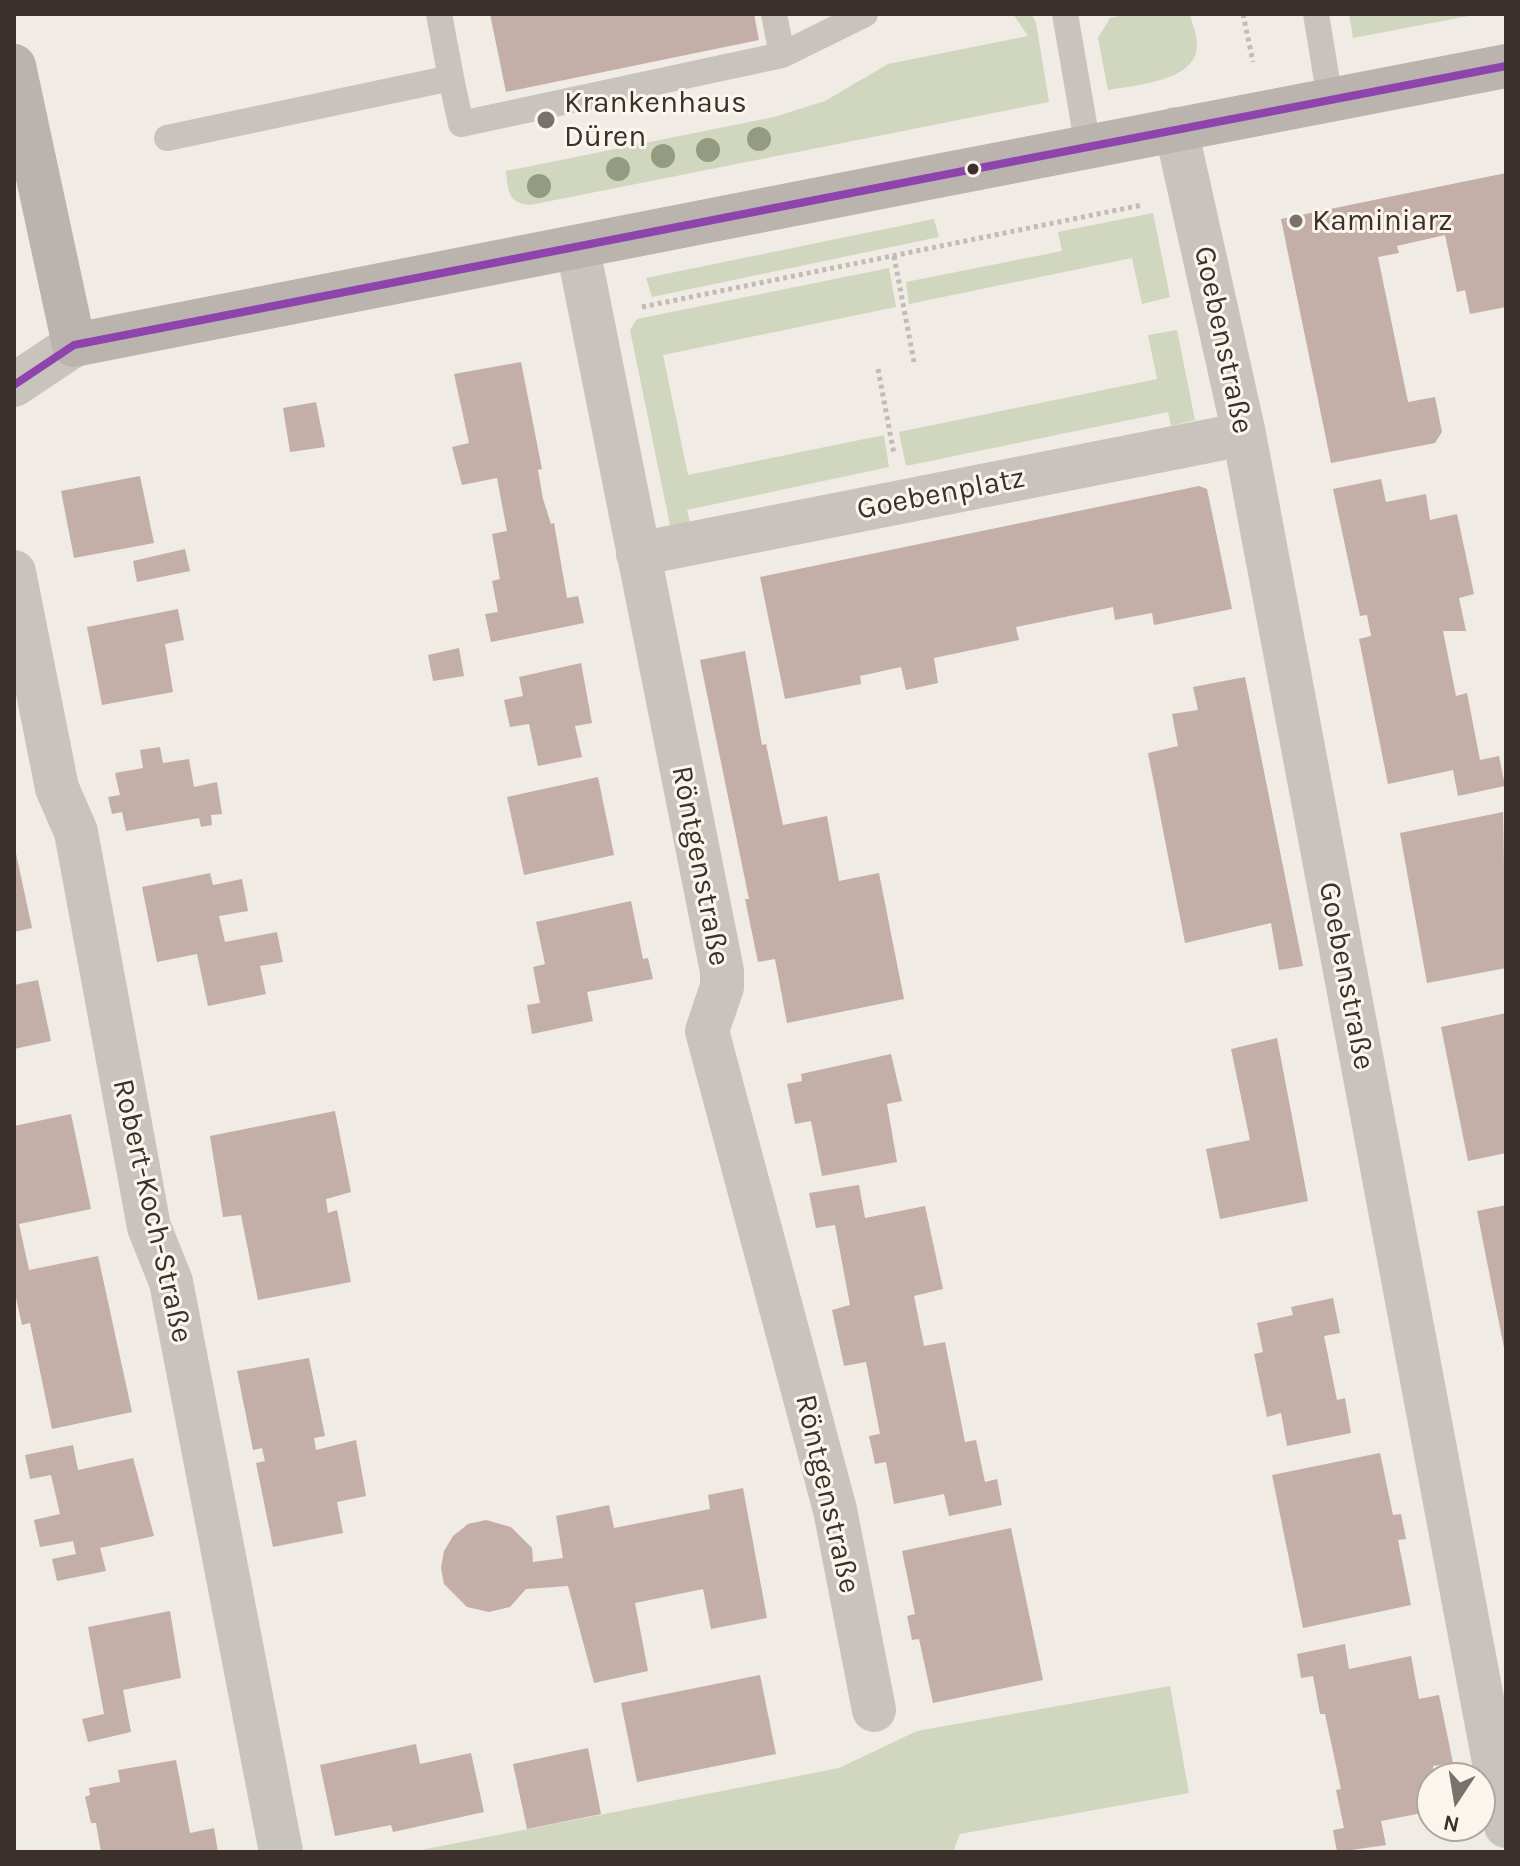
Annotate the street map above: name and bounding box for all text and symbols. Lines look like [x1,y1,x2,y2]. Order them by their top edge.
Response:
place label: Krankenhaus Düren [564,85,747,156]
marker: Krankenhaus Düren [535,109,557,131]
unlabelled marker [965,161,981,177]
place label: Kaminiarz [1312,203,1452,239]
marker: Kaminiarz [1287,212,1305,230]
street label: Goebenstraße [1186,243,1260,437]
street label: Goebenplatz [854,460,1028,528]
street label: Röntgenstraße [663,763,737,969]
street label: Goebenstraße [1310,879,1382,1073]
street label: Robert-Koch-Straße [104,1076,200,1346]
street label: Röntgenstraße [787,1391,867,1597]
north arrow [1416,1762,1496,1842]
text: N [1441,1809,1462,1838]

